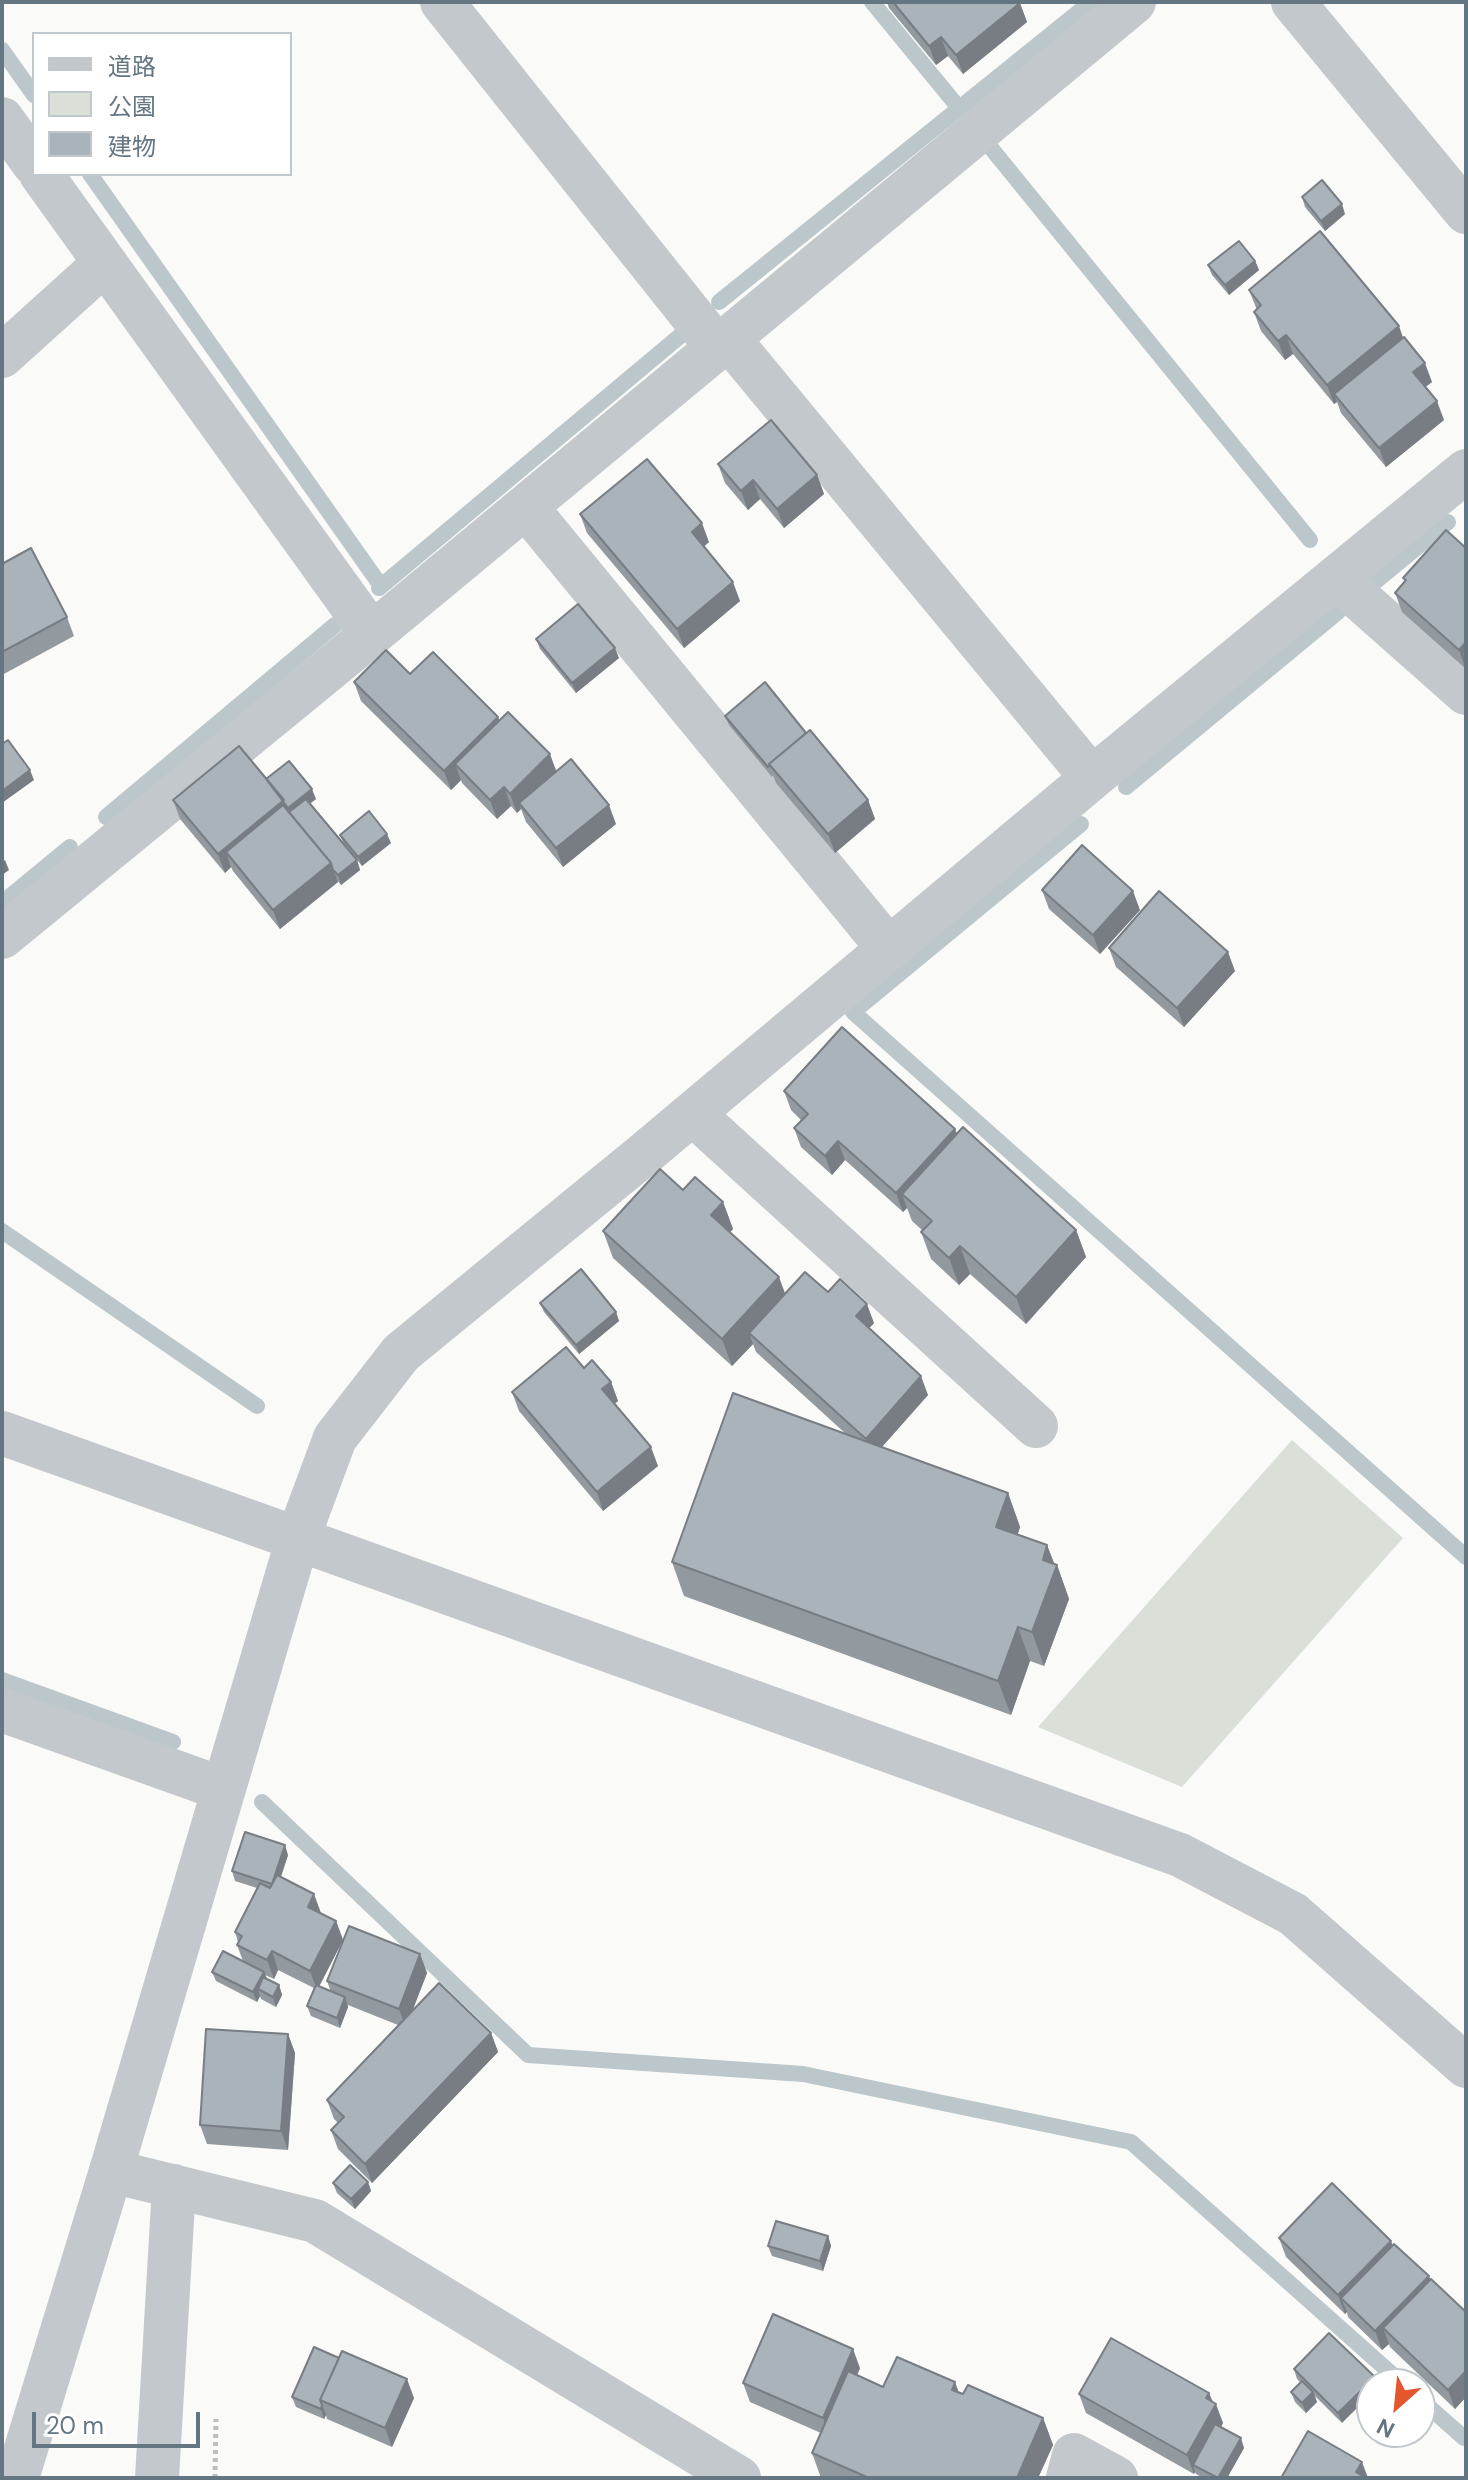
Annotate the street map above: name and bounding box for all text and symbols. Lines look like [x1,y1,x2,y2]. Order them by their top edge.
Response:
legend [32,32,292,176]
text: 道路 [108,51,156,82]
text: 公園 [108,91,156,122]
text: 建物 [108,131,156,162]
north arrow [1356,2368,1436,2448]
scale bar [36,2396,204,2446]
text: 20 m [46,2410,104,2441]
text: N [1372,2411,1400,2445]

